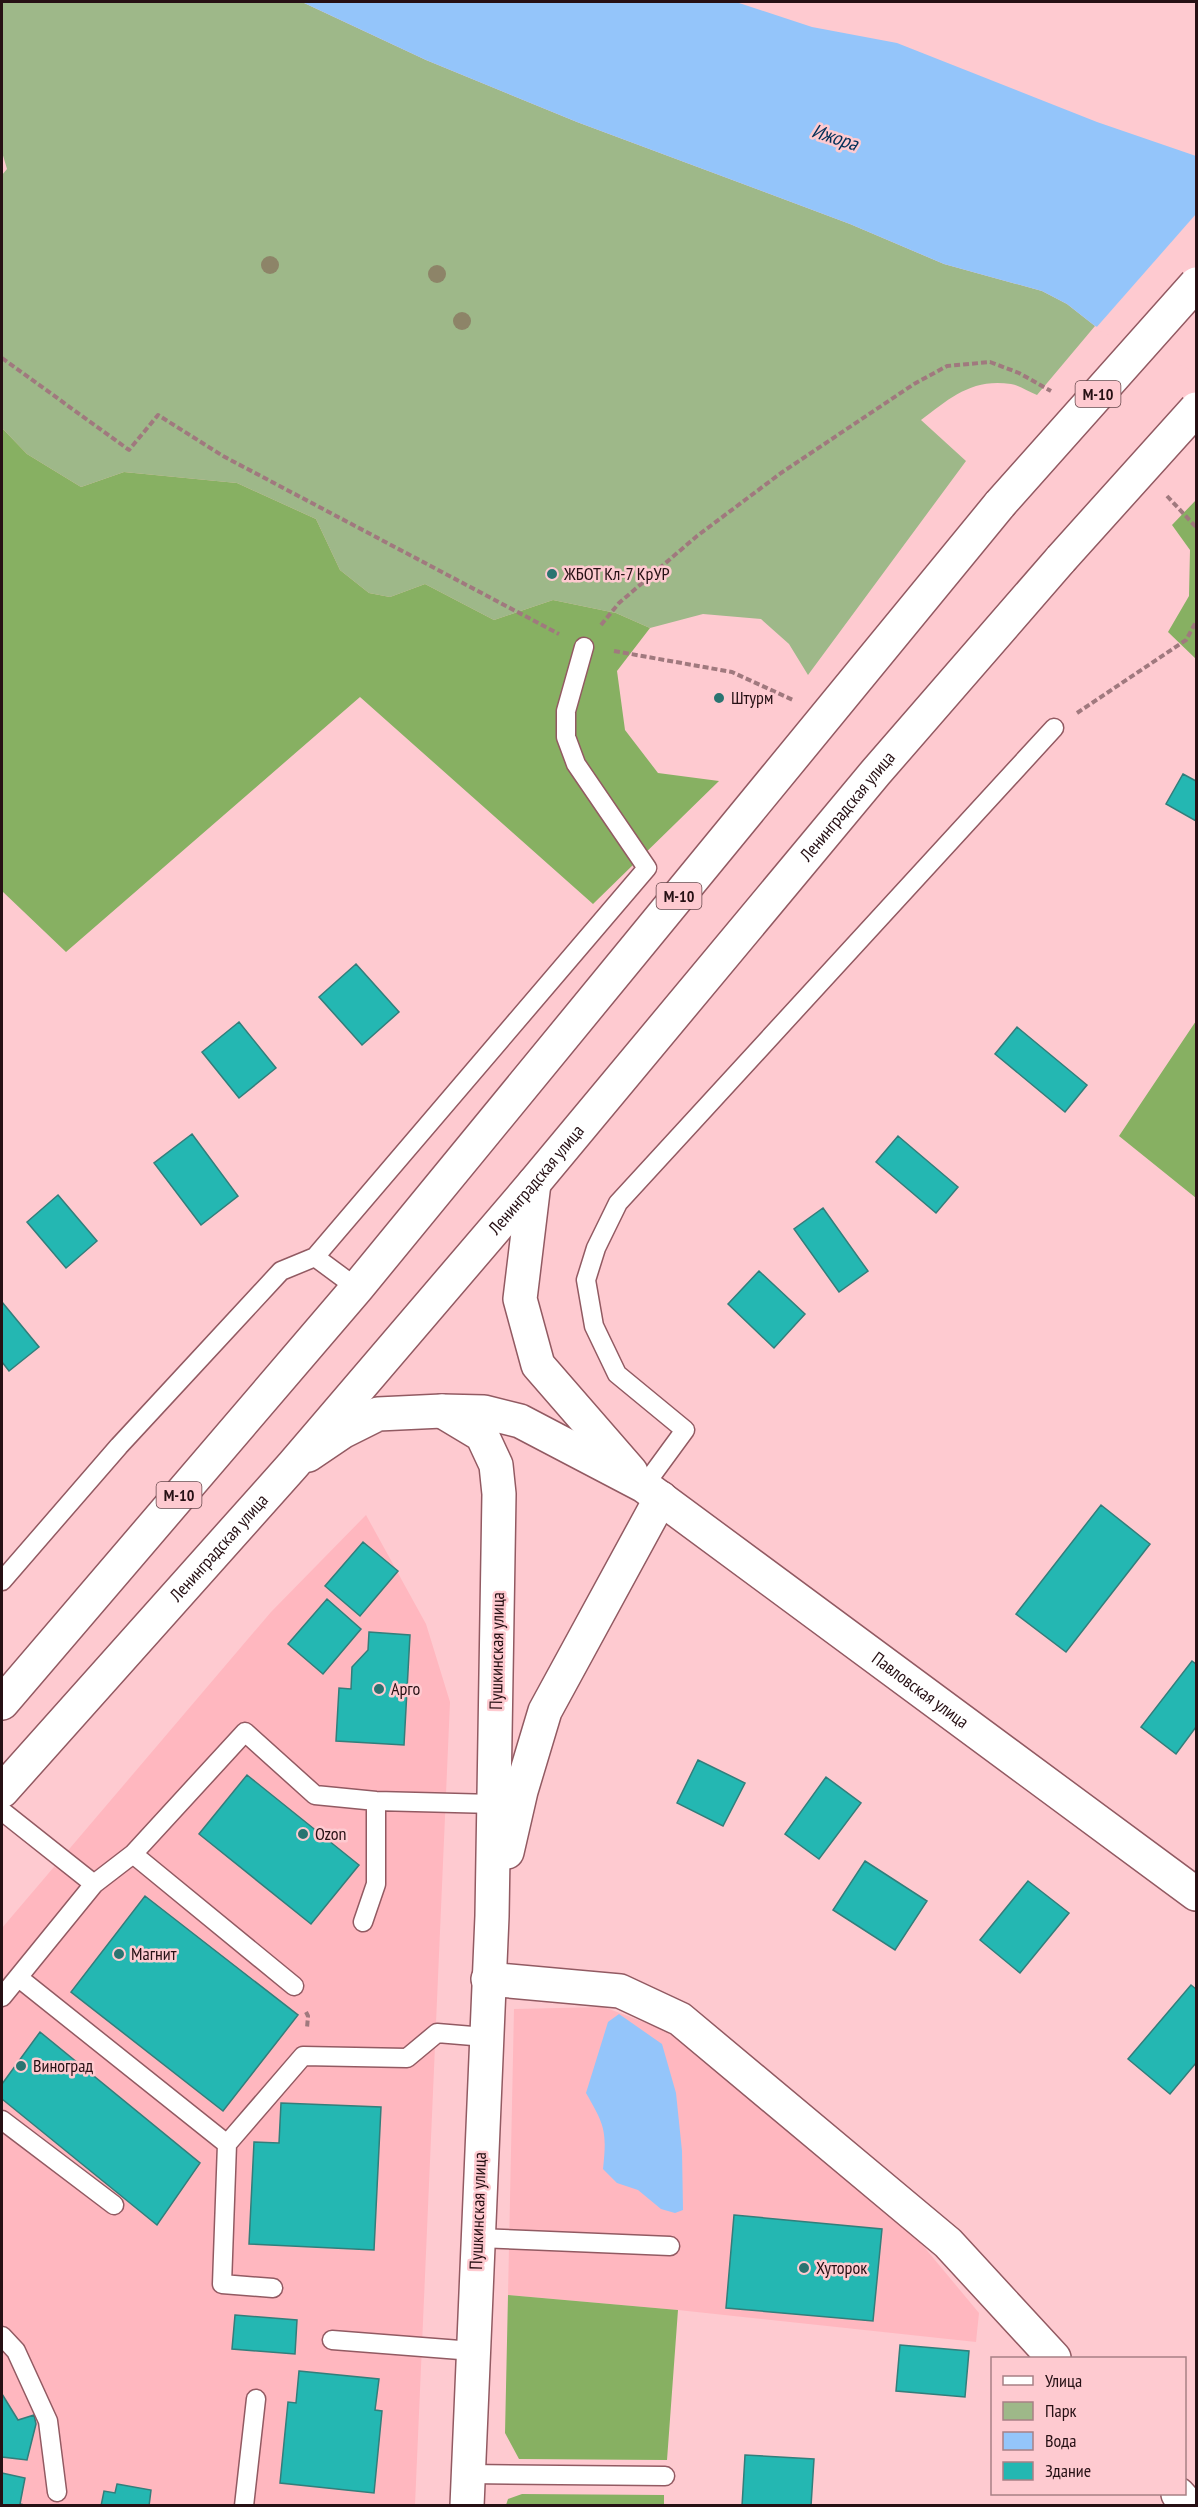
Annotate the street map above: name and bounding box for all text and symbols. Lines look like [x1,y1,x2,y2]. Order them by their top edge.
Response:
water label: Ижора [809,117,862,157]
road number: М-10 [1076,381,1120,407]
place label: ЖБОТ Кл-7 КрУР [563,562,670,585]
marker: ЖБОТ Кл-7 КрУР [545,567,559,581]
place label: Штурм [731,686,773,709]
marker: Штурм [712,691,726,705]
street label: Ленинградская улица [794,746,900,867]
road number: М-10 [656,883,702,909]
street label: Ленинградская улица [483,1120,589,1240]
road number: М-10 [156,1482,201,1508]
street label: Ленинградская улица [164,1489,273,1607]
street label: Пушкинская улица [484,1592,509,1710]
street label: Павловская улица [868,1646,973,1733]
place label: Арго [391,1677,420,1700]
marker: Арго [372,1682,386,1696]
place label: Ozon [315,1822,347,1845]
marker: Ozon [296,1827,310,1841]
place label: Магнит [131,1942,177,1965]
marker: Магнит [112,1947,126,1961]
place label: Виноград [33,2054,93,2077]
marker: Виноград [14,2059,28,2073]
street label: Пушкинская улица [464,2152,491,2270]
place label: Хуторок [816,2256,867,2279]
marker: Хуторок [797,2261,811,2275]
legend [991,2357,1186,2495]
text: Улица [1045,2369,1082,2392]
text: Парк [1045,2399,1076,2422]
text: Вода [1045,2429,1076,2452]
text: Здание [1045,2459,1091,2482]

